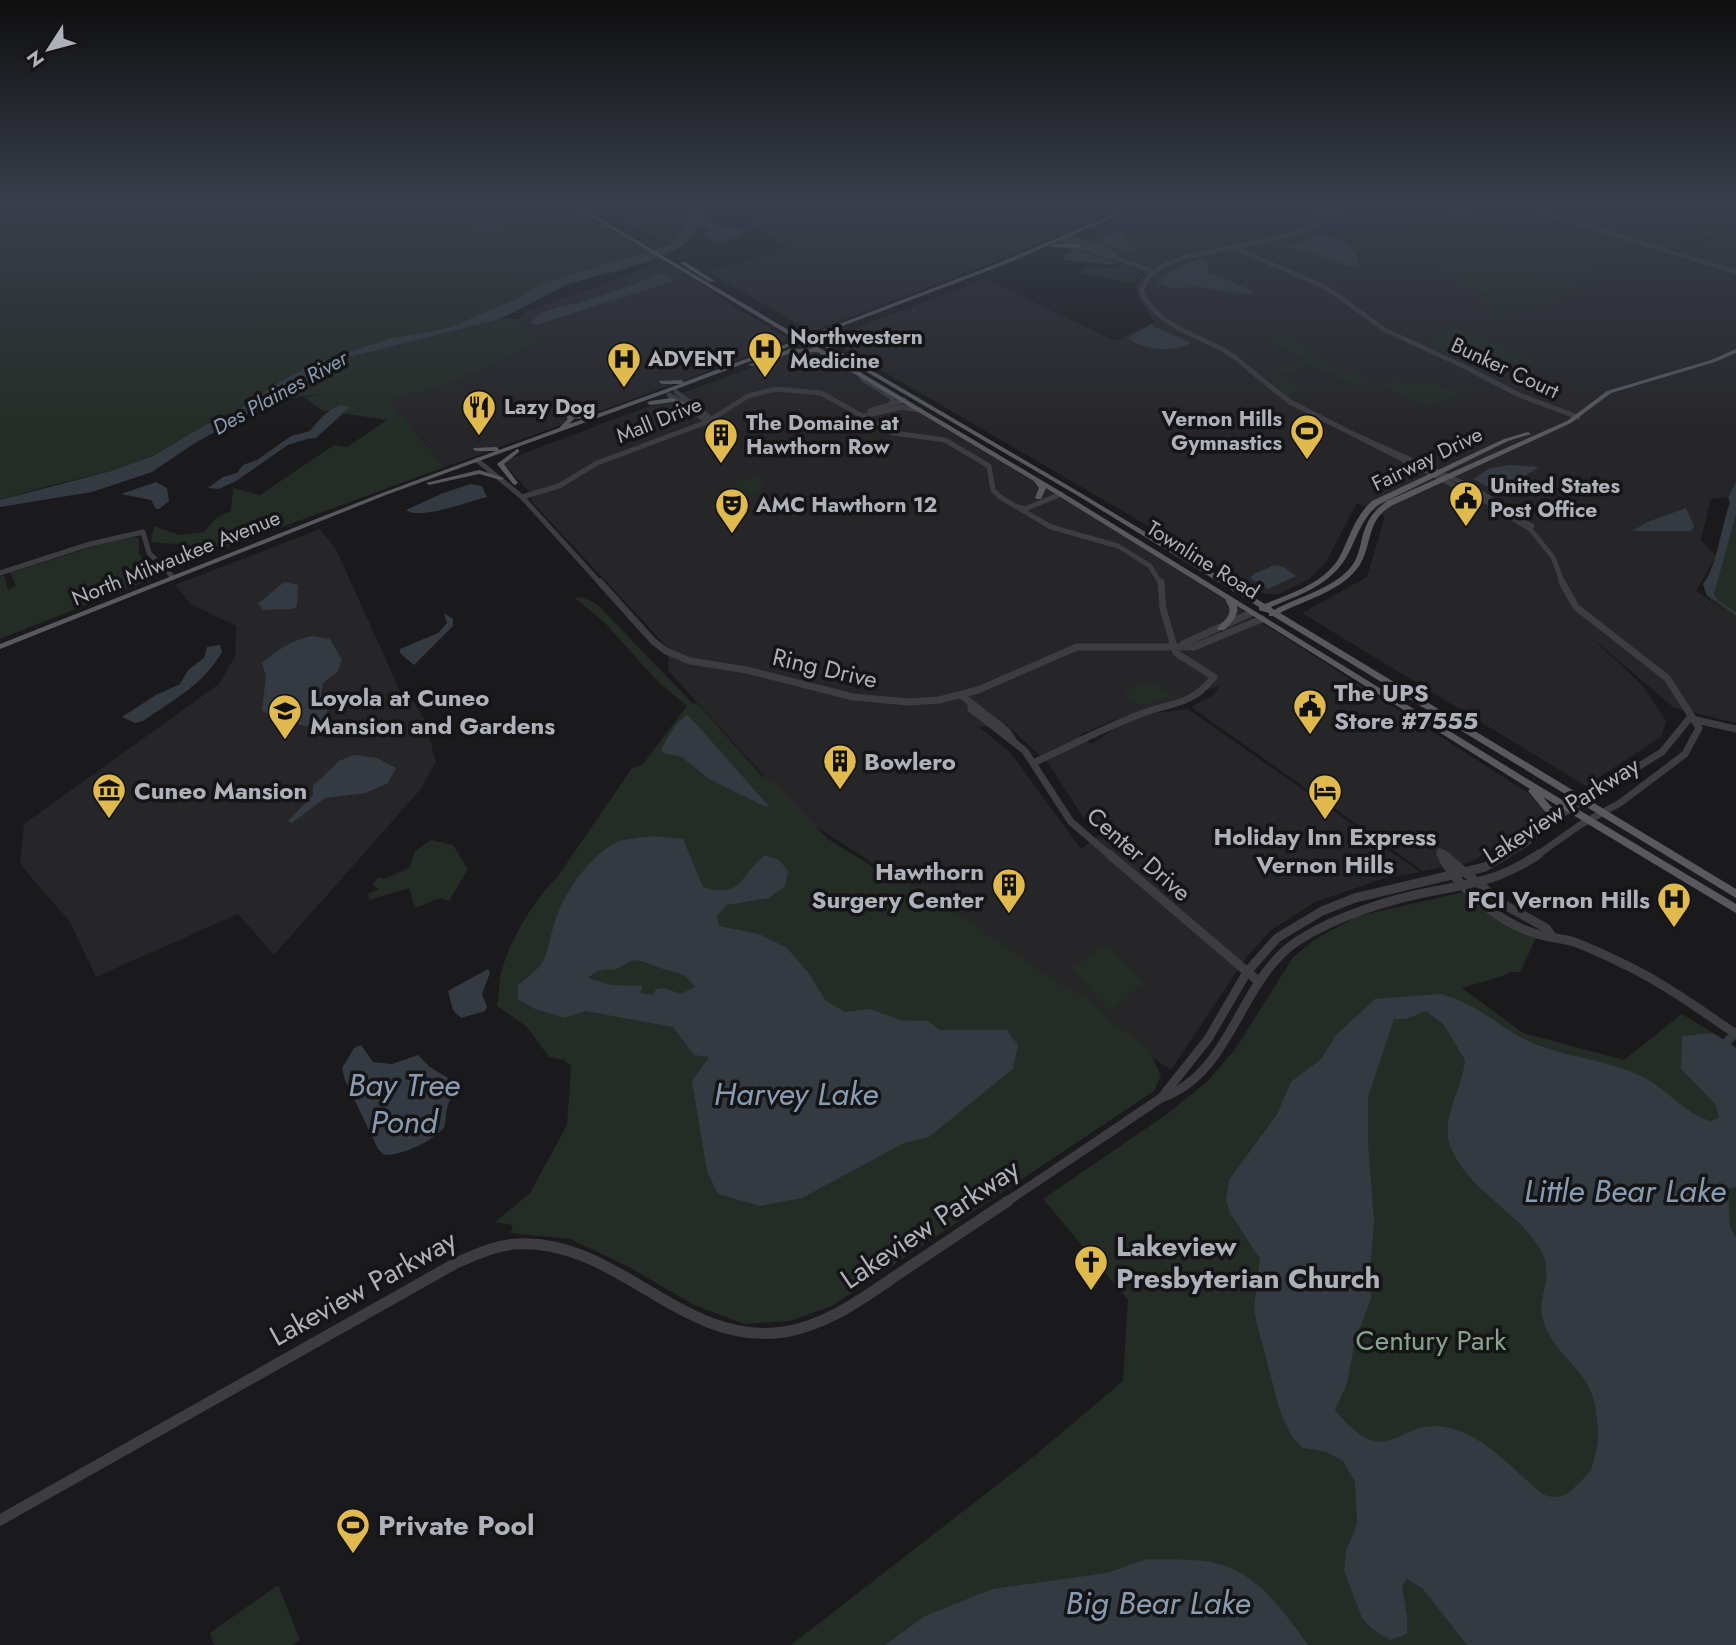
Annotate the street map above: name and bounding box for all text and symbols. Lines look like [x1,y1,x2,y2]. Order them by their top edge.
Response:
north arrow [14,14,84,84]
text: N [20,45,51,73]
place label: Northwestern Medicine [790,322,923,376]
hospital icon: Northwestern Medicine [746,330,784,379]
street label: Bunker Court [1446,330,1564,406]
hospital icon: ADVENT [605,340,643,389]
water label: Des Plaines River [207,343,354,443]
place label: ADVENT [647,344,735,374]
restaurant icon: Lazy Dog [460,388,498,437]
street label: Mall Drive [612,389,706,451]
place label: Lazy Dog [504,392,596,422]
place label: Vernon Hills Gymnastics [1161,404,1282,458]
place label: The Domaine at Hawthorn Row [746,408,899,462]
sports icon: Vernon Hills Gymnastics [1288,412,1326,461]
building icon: The Domaine at Hawthorn Row [702,416,740,465]
street label: Fairway Drive [1367,419,1488,499]
place label: United States Post Office [1490,471,1620,525]
public building icon: United States Post Office [1447,479,1485,528]
theatre icon: AMC Hawthorn 12 [713,486,751,535]
place label: AMC Hawthorn 12 [755,490,937,520]
street label: North Milwaukee Avenue [67,502,285,614]
street label: Townline Road [1141,513,1265,607]
street label: Ring Drive [769,639,881,697]
place label: The UPS Store #7555 [1334,675,1478,738]
place label: Loyola at Cuneo Mansion and Gardens [310,680,555,743]
public building icon: The UPS Store #7555 [1291,687,1329,736]
school or university icon: Loyola at Cuneo Mansion and Gardens [266,692,304,741]
building icon: Bowlero [821,742,859,791]
place label: Bowlero [864,744,956,779]
street label: Lakeview Parkway [1476,748,1646,872]
museum icon: Cuneo Mansion [90,771,128,820]
hotel icon: Holiday Inn Express Vernon Hills [1306,772,1344,821]
place label: Cuneo Mansion [134,773,307,808]
street label: Center Drive [1079,799,1199,909]
place label: Holiday Inn Express Vernon Hills [1213,819,1437,882]
place label: Hawthorn Surgery Center [811,854,984,917]
building icon: Hawthorn Surgery Center [990,866,1028,915]
hospital icon: FCI Vernon Hills [1655,880,1693,929]
place label: FCI Vernon Hills [1467,882,1650,917]
water label: Bay Tree Pond [348,1062,460,1145]
water label: Harvey Lake [714,1071,878,1117]
street label: Lakeview Parkway [832,1148,1028,1299]
water label: Little Bear Lake [1524,1168,1726,1214]
street label: Lakeview Parkway [262,1219,464,1356]
place label: Lakeview Presbyterian Church [1116,1226,1381,1299]
church icon: Lakeview Presbyterian Church [1072,1243,1110,1292]
park label: Century Park [1356,1320,1507,1361]
place label: Private Pool [378,1505,535,1546]
sports icon: Private Pool [334,1506,372,1555]
water label: Big Bear Lake [1066,1580,1250,1626]

